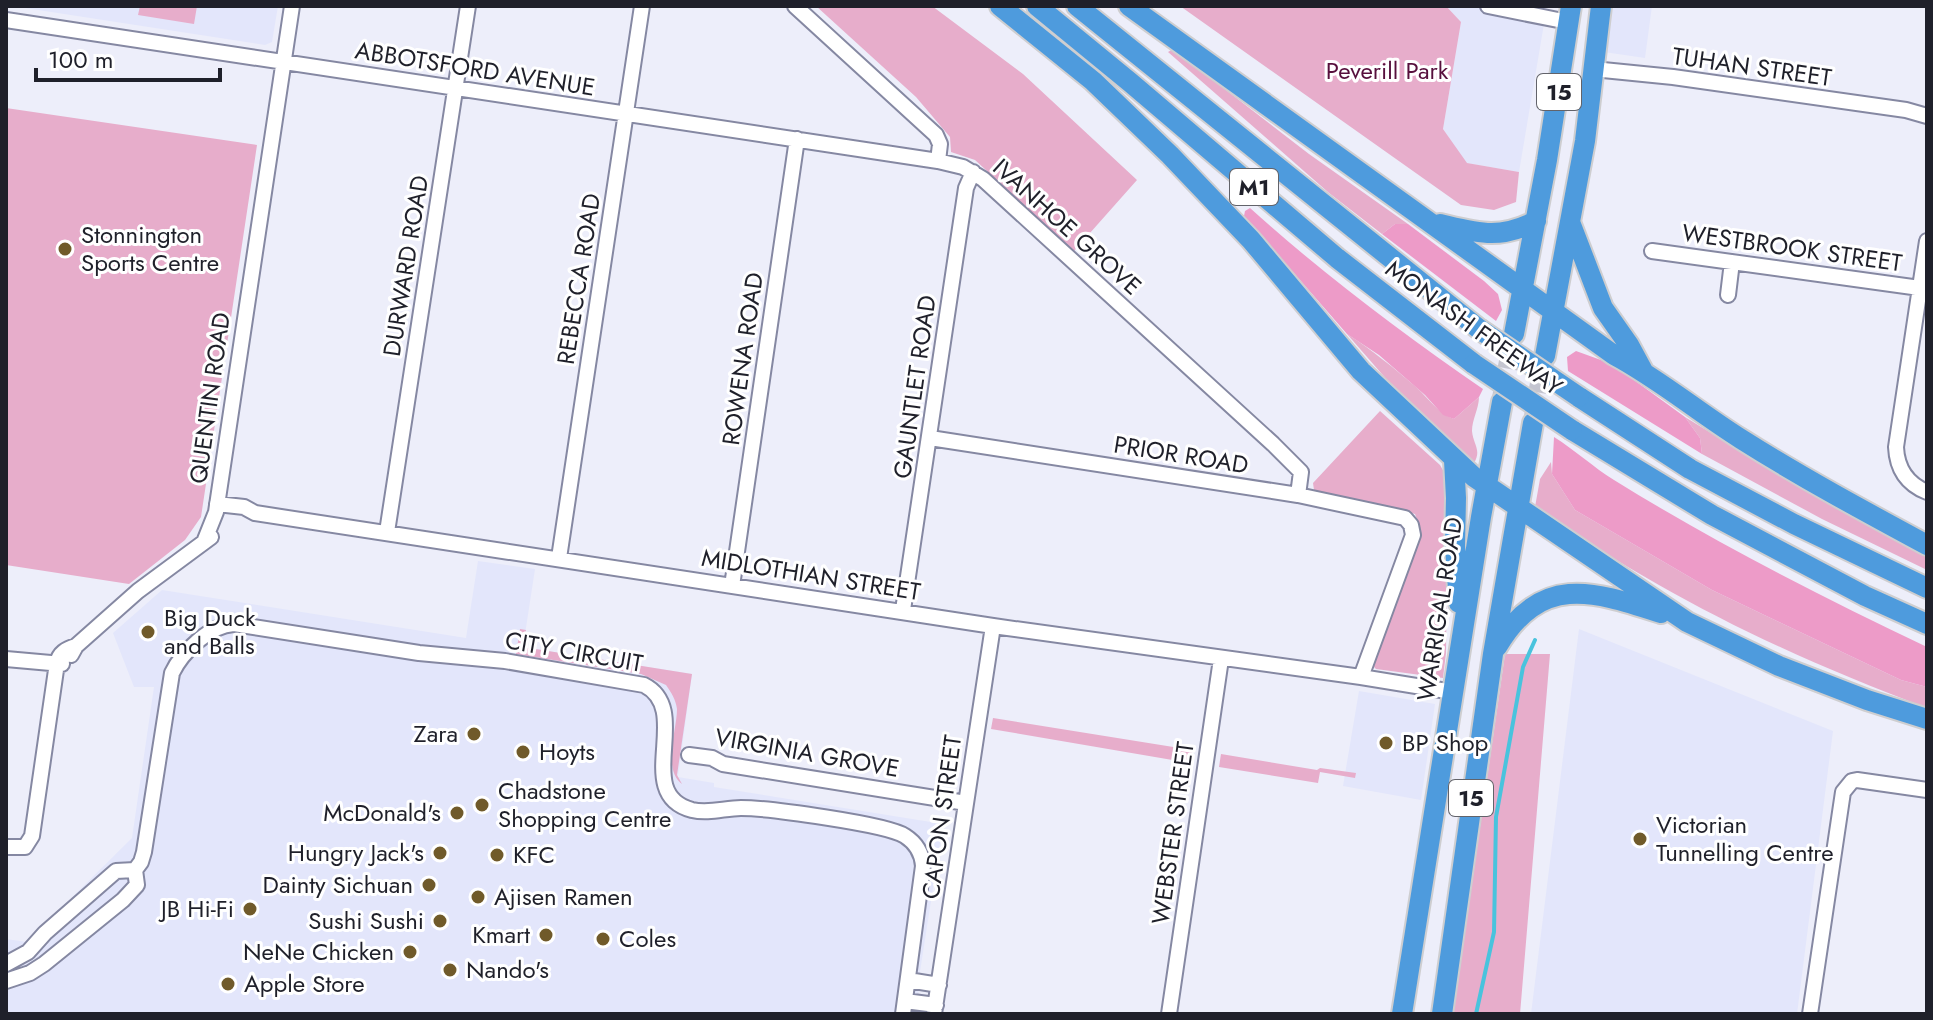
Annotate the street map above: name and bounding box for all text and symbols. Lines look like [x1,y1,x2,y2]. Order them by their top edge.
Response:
scale bar [36,32,220,82]
street label: ABBOTSFORD AVENUE [353,32,598,105]
street label: TUHAN STREET [1670,38,1834,95]
text: 100 m [48,42,114,77]
park label: Peverill Park [1326,53,1449,88]
road number: 15 [1537,74,1581,110]
street label: IVANHOE GROVE [985,150,1149,303]
road number: M1 [1230,169,1278,205]
street label: DURWARD ROAD [374,173,437,359]
street label: REBECCA ROAD [548,191,609,367]
street label: WESTBROOK STREET [1680,215,1904,280]
place label: Stonnington Sports Centre [81,217,219,280]
marker: Stonnington Sports Centre [56,240,74,258]
street label: MONASH FREEWAY [1379,251,1570,404]
street label: ROWENA ROAD [713,270,772,448]
street label: GAUNTLET ROAD [884,293,945,481]
street label: QUENTIN ROAD [180,310,239,486]
street label: PRIOR ROAD [1111,427,1251,482]
street label: WARRIGAL ROAD [1408,515,1471,703]
street label: MIDLOTHIAN STREET [699,540,923,609]
place label: Big Duck and Balls [164,600,256,663]
street label: CITY CIRCUIT [503,622,646,681]
marker: Big Duck and Balls [139,623,157,641]
place label: Zara [414,716,458,751]
street label: VIRGINIA GROVE [712,719,902,786]
marker: Zara [465,725,483,743]
place label: BP Shop [1402,725,1488,760]
street label: CAPON STREET [913,733,970,901]
place label: Hoyts [539,734,595,769]
marker: BP Shop [1377,734,1395,752]
street label: WEBSTER STREET [1142,739,1203,926]
marker: Hoyts [514,743,532,761]
place label: Chadstone Shopping Centre [498,773,671,836]
road number: 15 [1449,780,1493,816]
place label: McDonald's [323,795,441,830]
marker: Chadstone Shopping Centre [473,796,491,814]
marker: McDonald's [448,804,466,822]
place label: Victorian Tunnelling Centre [1656,807,1834,870]
marker: Victorian Tunnelling Centre [1631,830,1649,848]
place label: Hungry Jack's [288,835,424,870]
place label: KFC [513,837,555,872]
marker: Hungry Jack's [431,844,449,862]
marker: KFC [488,846,506,864]
place label: Dainty Sichuan [263,867,413,902]
marker: Dainty Sichuan [420,876,438,894]
place label: Ajisen Ramen [494,879,633,914]
marker: Ajisen Ramen [469,888,487,906]
place label: JB Hi-Fi [158,891,234,926]
marker: JB Hi-Fi [241,900,259,918]
place label: Sushi Sushi [308,903,424,938]
marker: Sushi Sushi [431,912,449,930]
place label: Kmart [472,917,530,952]
place label: Coles [619,921,676,956]
marker: Kmart [537,926,555,944]
marker: Coles [594,930,612,948]
place label: NeNe Chicken [243,934,394,969]
marker: NeNe Chicken [401,943,419,961]
place label: Nando's [466,952,549,987]
marker: Nando's [441,961,459,979]
place label: Apple Store [244,966,365,1001]
marker: Apple Store [219,975,237,993]

